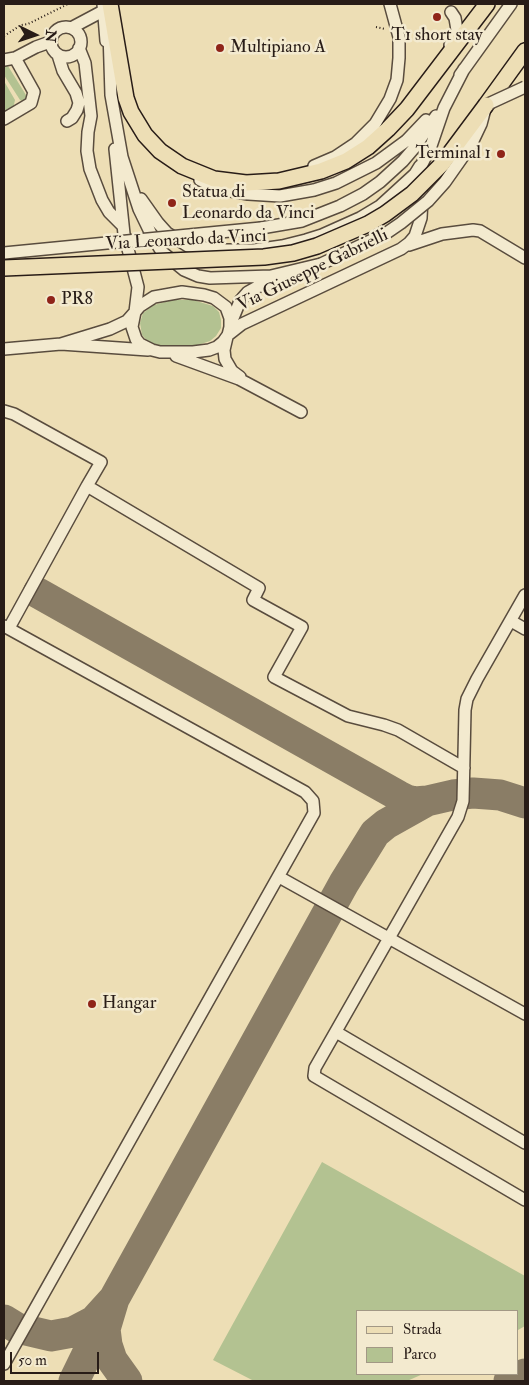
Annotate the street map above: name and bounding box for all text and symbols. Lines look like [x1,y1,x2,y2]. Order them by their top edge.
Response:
north arrow [10,10,60,60]
marker: T1 short stay [431,11,443,23]
place label: T1 short stay [391,25,483,47]
text: N [42,29,59,43]
place label: Multipiano A [230,37,326,59]
marker: Multipiano A [214,42,226,54]
place label: Terminal 1 [415,143,491,165]
marker: Terminal 1 [495,148,507,160]
place label: Statua di Leonardo da Vinci [182,182,315,224]
marker: Statua di Leonardo da Vinci [166,197,178,209]
street label: Via Giuseppe Gabrielli [234,225,392,317]
street label: Via Leonardo da Vinci [105,226,267,256]
place label: PR8 [61,289,93,311]
marker: PR8 [45,294,57,306]
place label: Hangar [102,993,156,1015]
marker: Hangar [86,998,98,1010]
legend [356,1310,519,1375]
text: Strada [403,1320,442,1339]
scale bar [12,1342,101,1374]
text: Parco [403,1345,436,1364]
text: 50 m [18,1351,47,1370]

